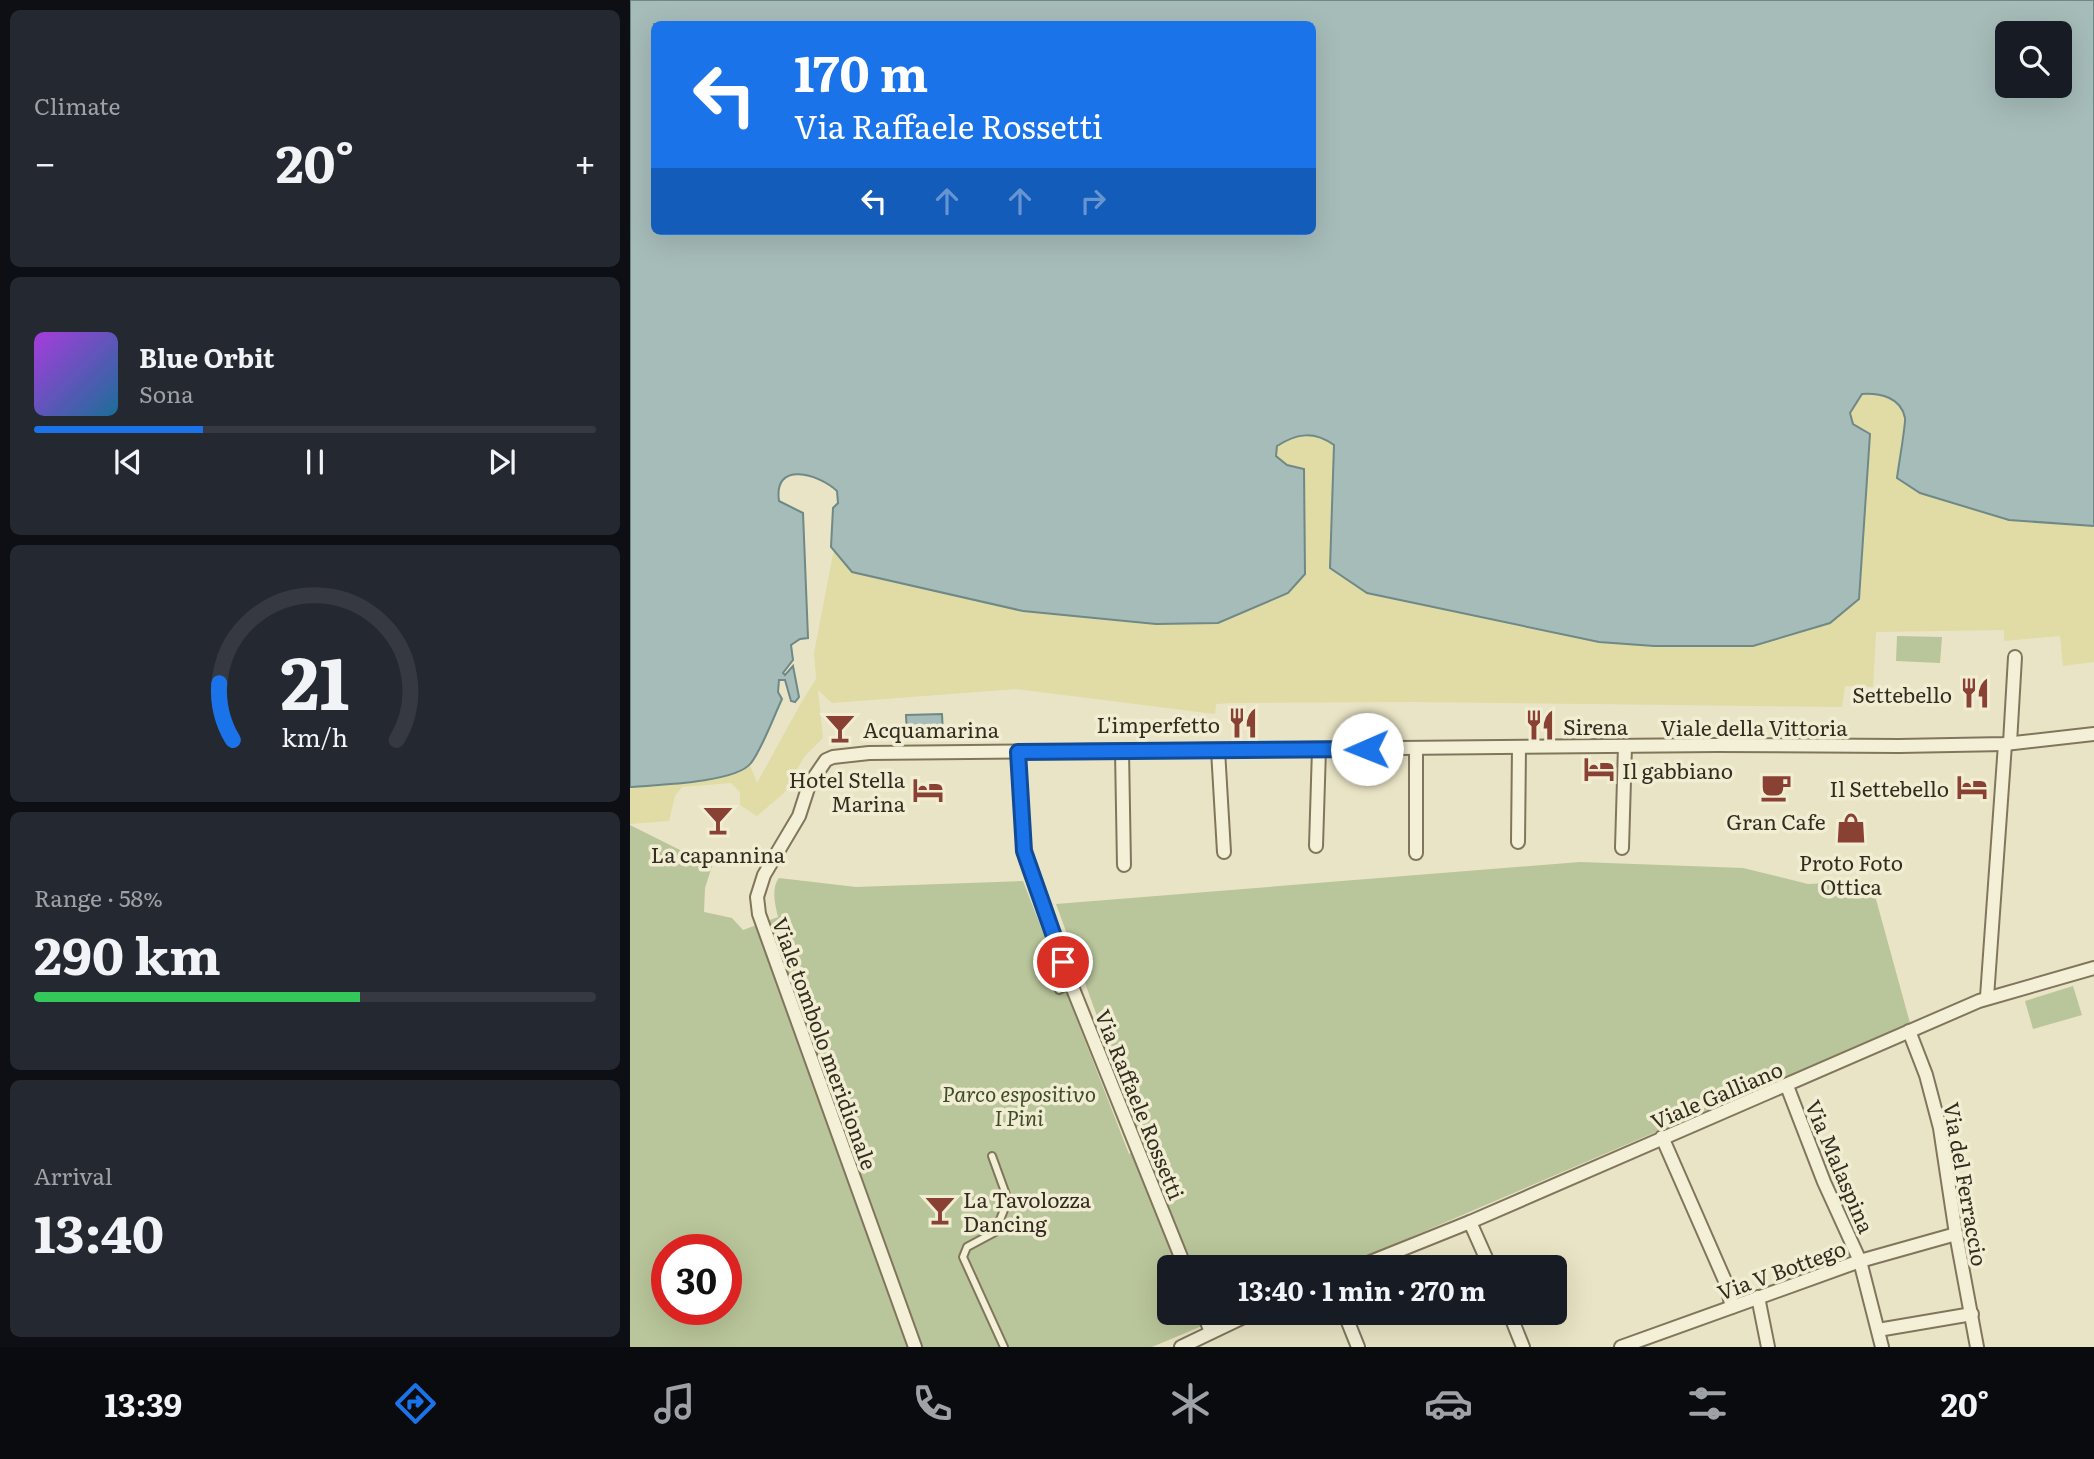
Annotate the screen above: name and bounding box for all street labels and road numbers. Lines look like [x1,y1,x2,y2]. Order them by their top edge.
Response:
street label: Viale della Vittoria [1660,711,1848,742]
street label: Viale tombolo meridionale [766,912,886,1174]
street label: Via Raffaele Rossetti [1089,1004,1193,1204]
street label: Viale Galliano [1645,1052,1787,1136]
street label: Via Malaspina [1799,1094,1883,1238]
street label: Via del Ferraccio [1937,1099,1997,1269]
street label: Via V Bottego [1712,1231,1850,1307]

